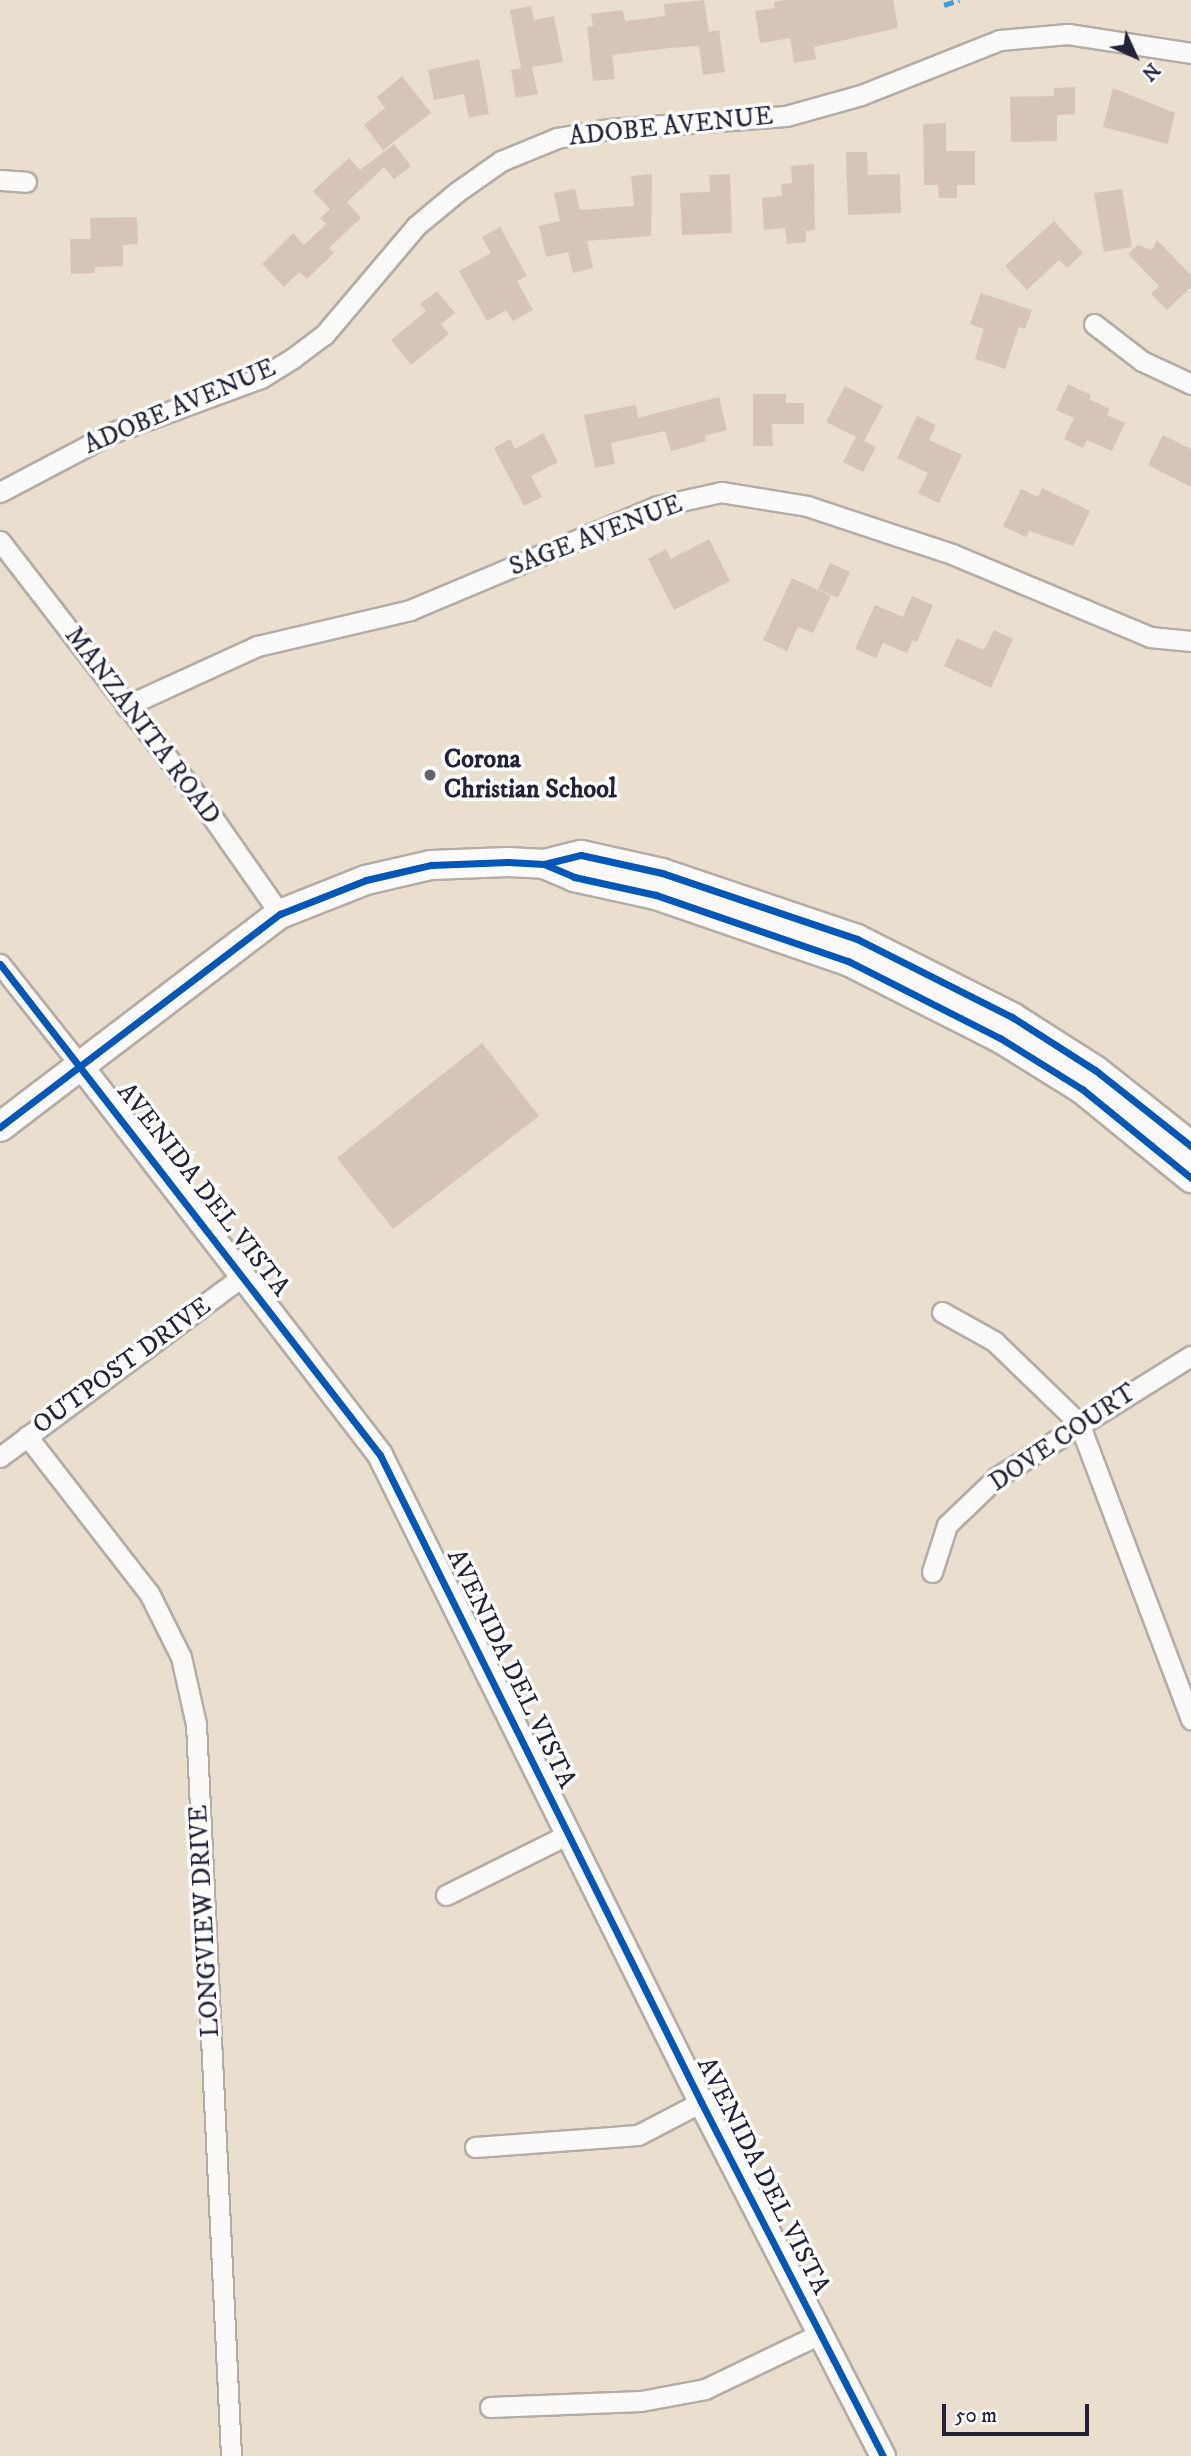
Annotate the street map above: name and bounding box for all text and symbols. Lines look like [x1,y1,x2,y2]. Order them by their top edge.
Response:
north arrow [1100,21,1170,91]
text: N [1137,58,1164,85]
street label: ADOBE AVENUE [567,101,775,153]
street label: ADOBE AVENUE [80,353,280,461]
street label: SAGE AVENUE [505,489,687,583]
street label: MANZANITA ROAD [58,621,226,831]
place label: Corona Christian School [444,744,617,806]
marker: Corona Christian School [422,767,438,783]
street label: AVENIDA DEL VISTA [110,1077,296,1303]
street label: OUTPOST DRIVE [27,1291,217,1441]
street label: DOVE COURT [984,1377,1142,1499]
street label: AVENIDA DEL VISTA [440,1544,582,1794]
street label: LONGVIEW DRIVE [183,1804,227,2038]
street label: AVENIDA DEL VISTA [690,2052,836,2300]
scale bar [946,2390,1093,2434]
text: 50 m [955,2403,997,2429]

